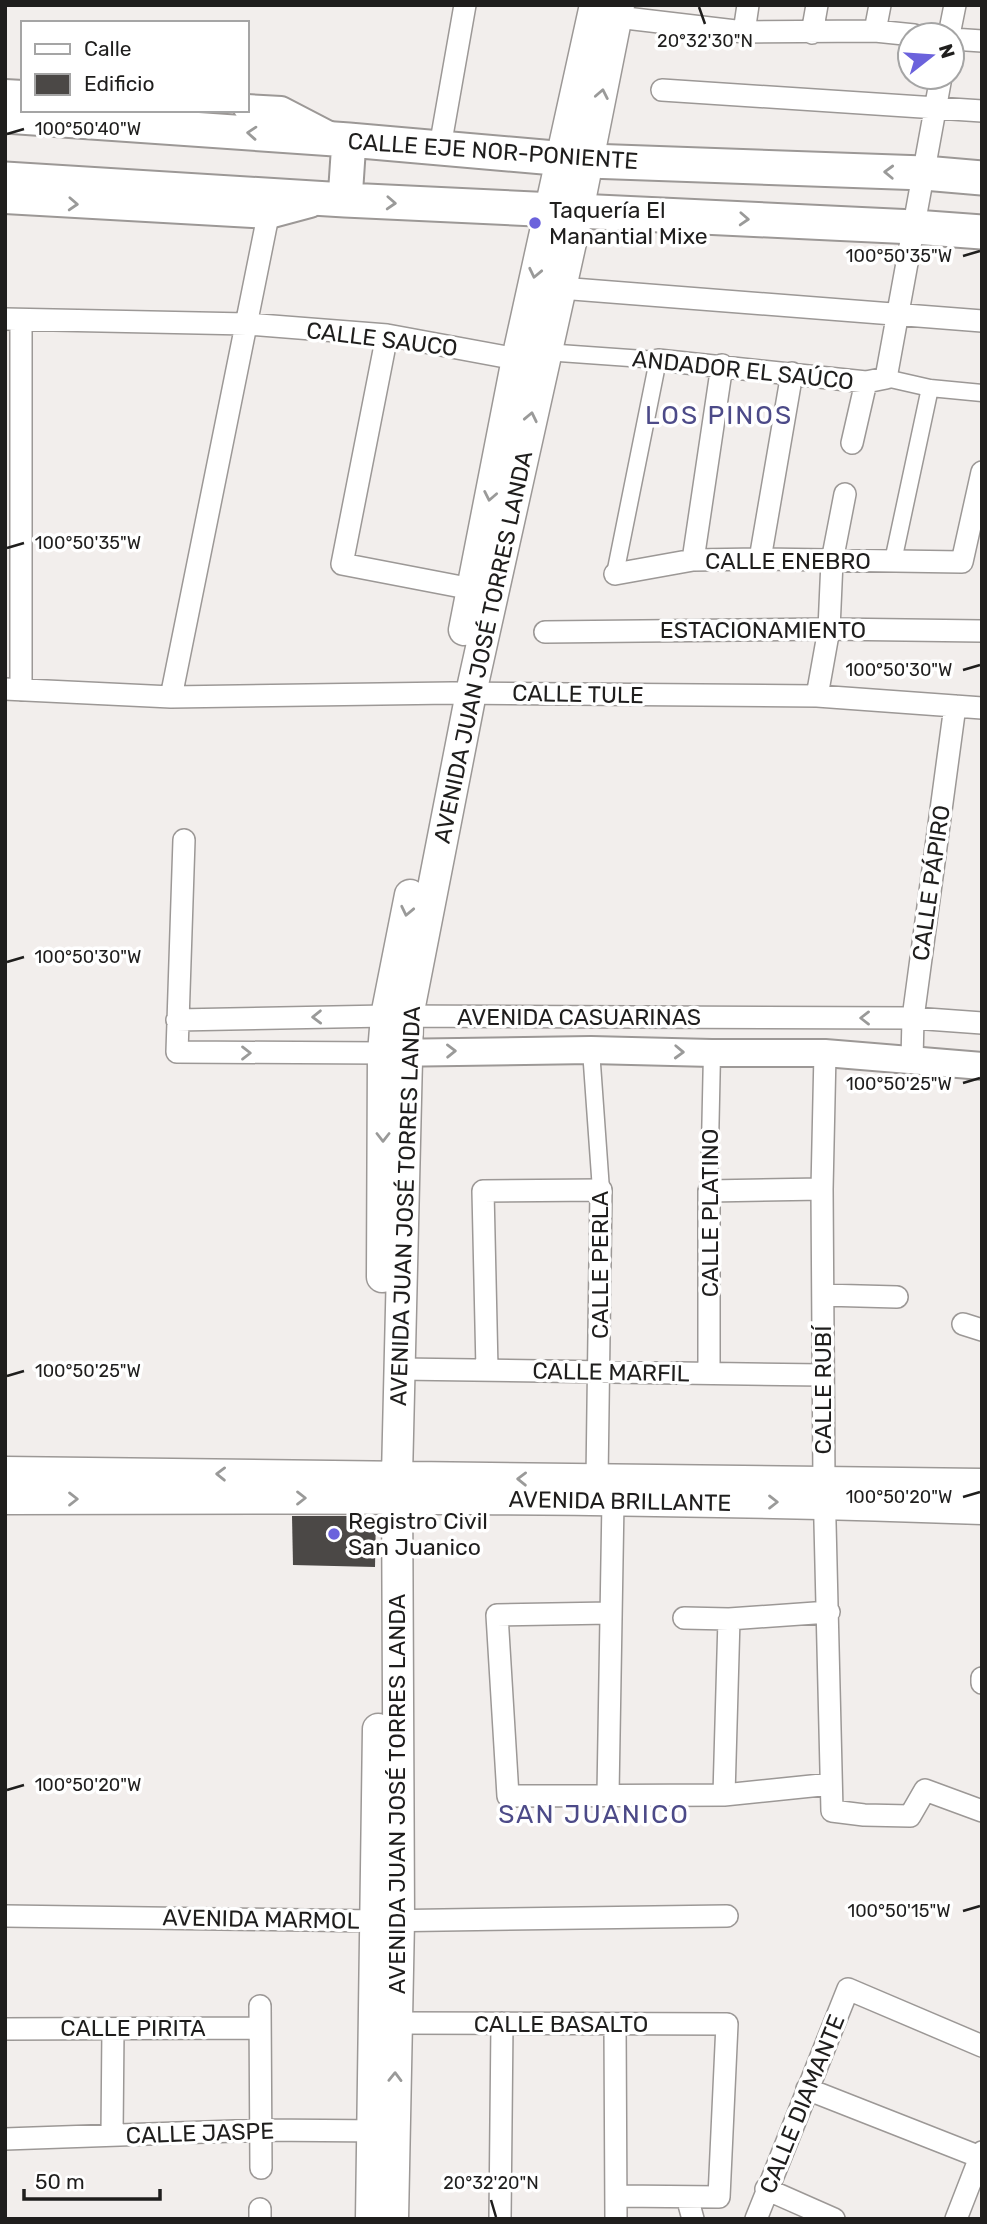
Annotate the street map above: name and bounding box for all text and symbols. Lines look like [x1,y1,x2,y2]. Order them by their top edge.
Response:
legend [21,21,248,112]
north arrow [896,21,966,91]
text: 20°32'30"N [657,30,753,52]
text: Calle [84,36,132,61]
text: N [934,41,960,61]
text: Edificio [84,71,154,96]
one-way arrow [593,88,608,100]
text: 100°50'40"W [35,118,141,140]
one-way arrow [246,126,257,141]
street label: CALLE EJE NOR-PONIENTE [347,127,639,175]
one-way arrow [883,164,894,179]
one-way arrow [386,195,397,210]
one-way arrow [68,196,79,211]
place label: Taquería El Manantial Mixe [549,196,708,250]
one-way arrow [739,212,750,227]
marker: Taquería El Manantial Mixe [527,215,543,231]
text: 100°50'35"W [846,245,952,267]
one-way arrow [529,267,544,279]
street label: CALLE SAUCO [305,316,459,362]
street label: ANDADOR EL SAÚCO [631,344,855,396]
district label: LOS PINOS [645,400,793,431]
one-way arrow [523,411,537,423]
street label: AVENIDA JUAN JOSÉ TORRES LANDA [428,448,538,846]
one-way arrow [483,490,498,502]
text: 100°50'35"W [35,532,141,554]
street label: CALLE ENEBRO [705,547,871,575]
street label: ESTACIONAMIENTO [660,616,866,644]
text: 100°50'30"W [846,659,953,681]
street label: CALLE TULE [512,679,644,709]
street label: CALLE PÁPIRO [906,803,956,963]
one-way arrow [400,905,415,917]
text: 100°50'30"W [35,946,142,968]
street label: AVENIDA CASUARINAS [457,1003,701,1031]
street label: AVENIDA JUAN JOSÉ TORRES LANDA [384,1005,426,1407]
one-way arrow [312,1009,322,1025]
one-way arrow [859,1010,869,1026]
one-way arrow [446,1043,457,1059]
one-way arrow [240,1045,251,1060]
one-way arrow [673,1045,684,1060]
text: 100°50'25"W [846,1073,952,1095]
street label: CALLE PLATINO [696,1129,724,1297]
one-way arrow [375,1132,391,1142]
street label: CALLE PERLA [586,1191,614,1339]
street label: CALLE RUBÍ [809,1325,837,1454]
street label: CALLE MARFIL [532,1357,690,1387]
text: 100°50'25"W [35,1360,141,1382]
one-way arrow [215,1466,225,1482]
one-way arrow [516,1471,527,1486]
street label: AVENIDA BRILLANTE [508,1485,732,1517]
text: 100°50'20"W [846,1486,952,1508]
one-way arrow [296,1490,307,1506]
one-way arrow [69,1491,79,1507]
one-way arrow [768,1495,779,1510]
place label: Registro Civil San Juanico [348,1507,488,1561]
marker: Registro Civil San Juanico [326,1526,342,1542]
street label: AVENIDA JUAN JOSÉ TORRES LANDA [383,1594,411,1994]
text: 100°50'20"W [35,1774,141,1796]
district label: SAN JUANICO [498,1799,690,1830]
text: 100°50'15"W [847,1900,951,1922]
street label: AVENIDA MARMOL [162,1903,360,1935]
street label: CALLE BASALTO [474,2010,648,2038]
street label: CALLE DIAMANTE [753,2010,851,2198]
street label: CALLE PIRITA [60,2014,206,2042]
one-way arrow [387,2071,402,2082]
street label: CALLE JASPE [125,2116,275,2150]
scale bar [24,2158,161,2202]
text: 50 m [35,2169,85,2194]
text: 20°32'20"N [443,2172,539,2194]

